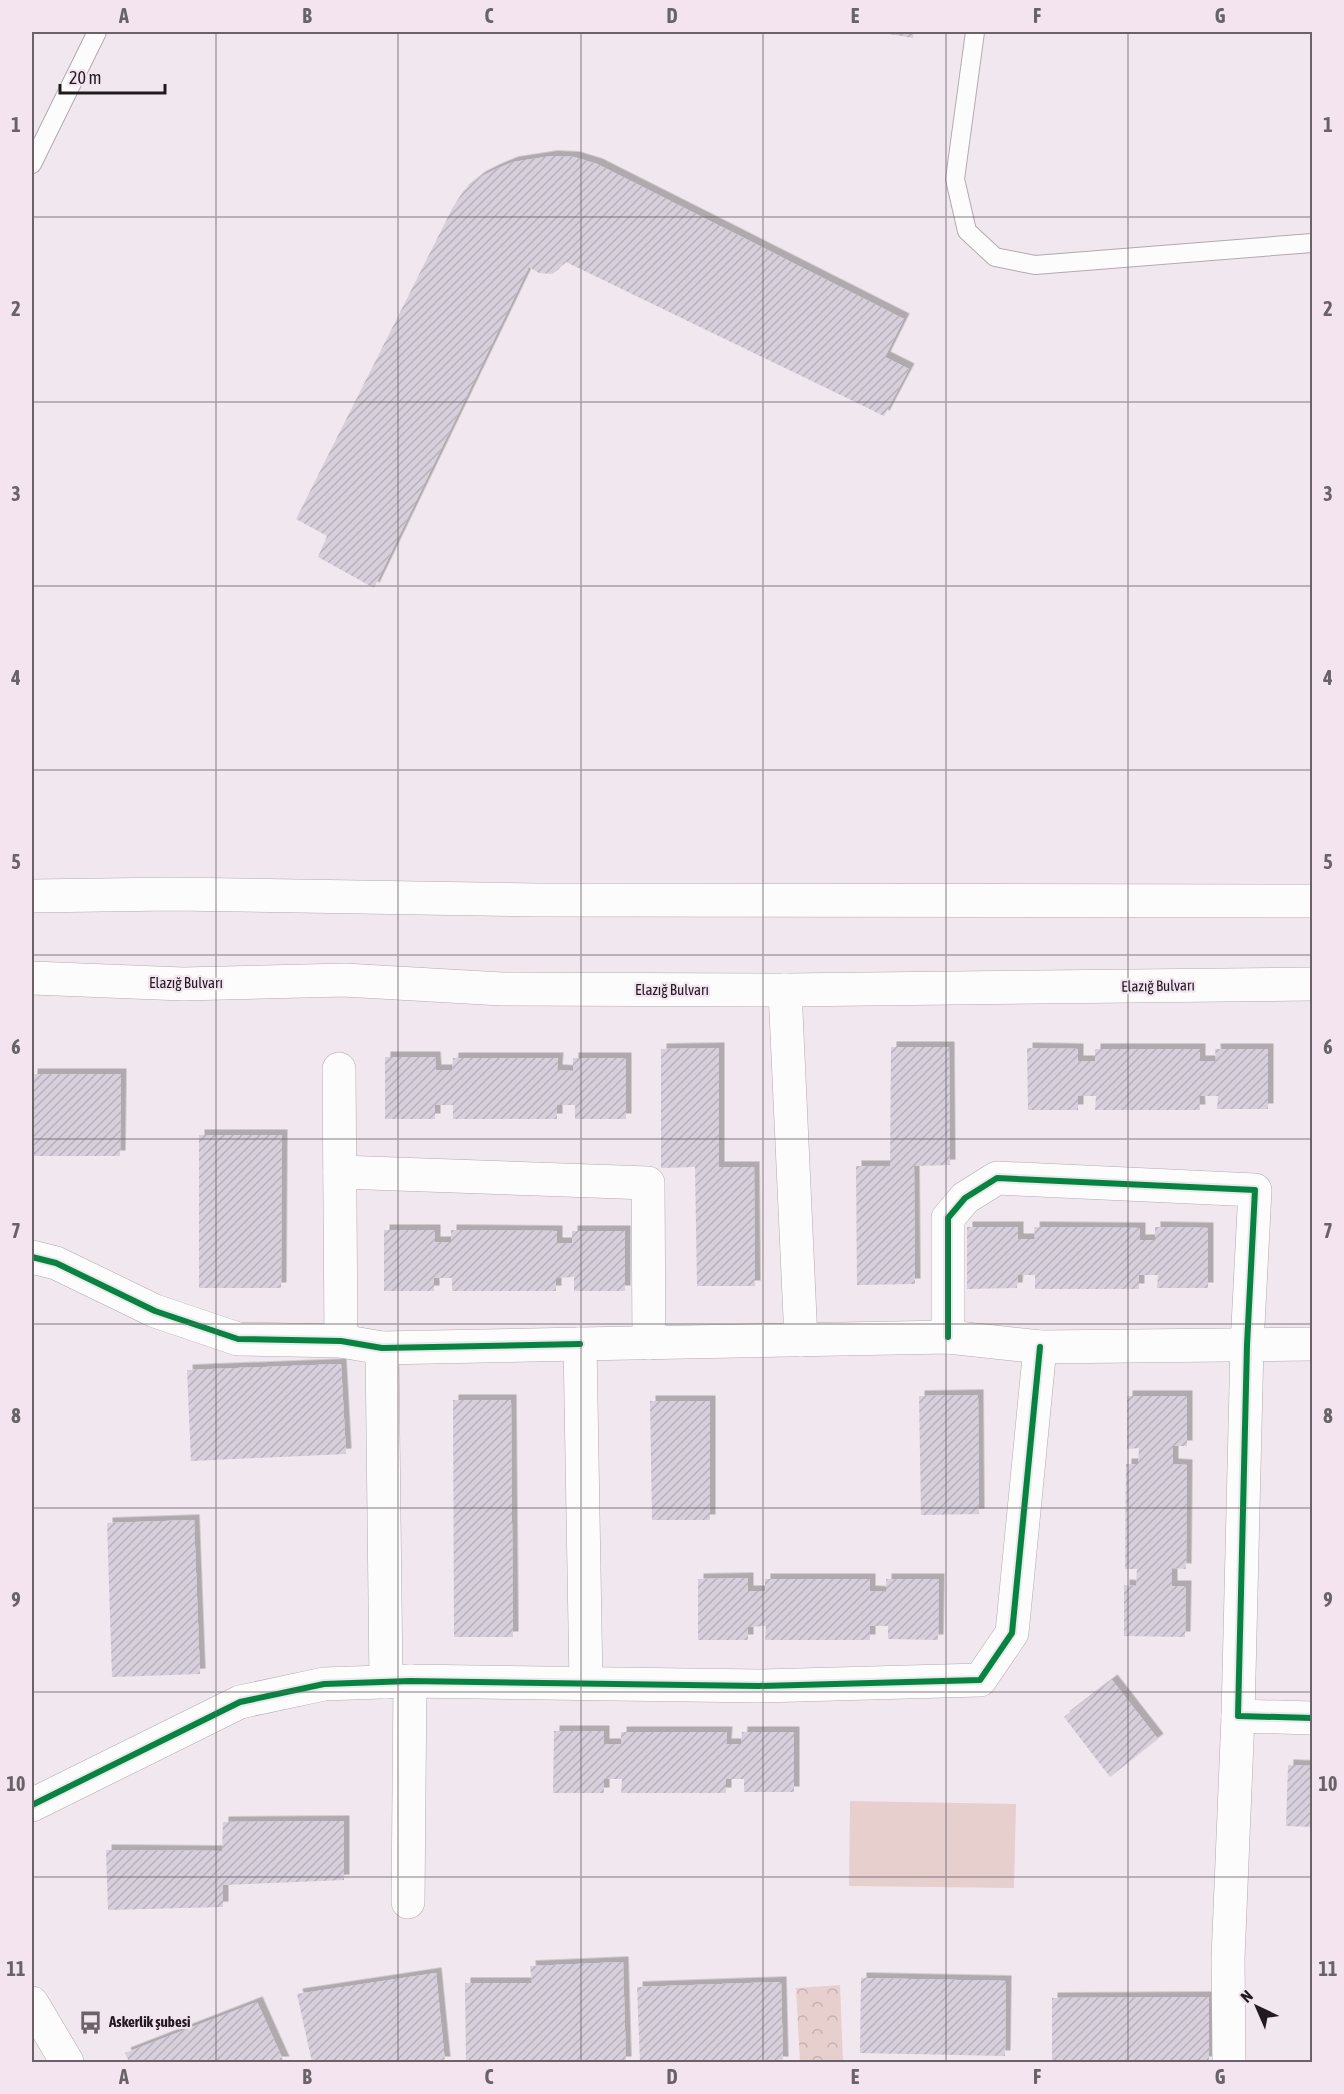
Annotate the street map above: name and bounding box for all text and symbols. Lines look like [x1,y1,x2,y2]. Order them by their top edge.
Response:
text: A [118,4,129,27]
text: B [302,4,312,27]
text: C [485,4,494,27]
text: D [666,4,678,27]
text: E [851,4,860,27]
text: F [1033,4,1041,27]
text: G [1215,4,1226,27]
scale bar [60,57,165,95]
text: 20 m [69,67,101,88]
text: 1 [11,113,21,136]
text: 1 [1323,113,1333,136]
text: 2 [11,297,21,320]
text: 2 [1323,297,1333,320]
text: 3 [11,482,21,505]
text: 3 [1323,482,1333,505]
text: 4 [10,666,21,689]
text: 4 [1322,666,1333,689]
text: 5 [11,850,21,873]
text: 5 [1323,850,1333,873]
street label: Elazığ Bulvarı [149,974,223,991]
street label: Elazığ Bulvarı [1121,976,1195,995]
street label: Elazığ Bulvarı [635,981,709,998]
text: 6 [11,1035,21,1058]
text: 6 [1323,1035,1333,1058]
text: 7 [11,1219,21,1242]
text: 7 [1323,1219,1333,1242]
text: 8 [11,1404,21,1427]
text: 8 [1323,1404,1333,1427]
text: 9 [11,1588,21,1611]
text: 9 [1323,1588,1333,1611]
text: 10 [7,1772,25,1795]
text: 10 [1319,1772,1337,1795]
text: 11 [7,1957,25,1980]
text: 11 [1319,1957,1337,1980]
north arrow [1227,1977,1287,2037]
text: N [1237,1986,1256,2006]
bus stop icon: Askerlik şubesi [78,2009,104,2035]
place label: Askerlik şubesi [108,2013,190,2030]
text: A [118,2065,129,2088]
text: B [302,2065,312,2088]
text: C [485,2065,494,2088]
text: D [666,2065,678,2088]
text: E [851,2065,860,2088]
text: F [1033,2065,1041,2088]
text: G [1215,2065,1226,2088]

